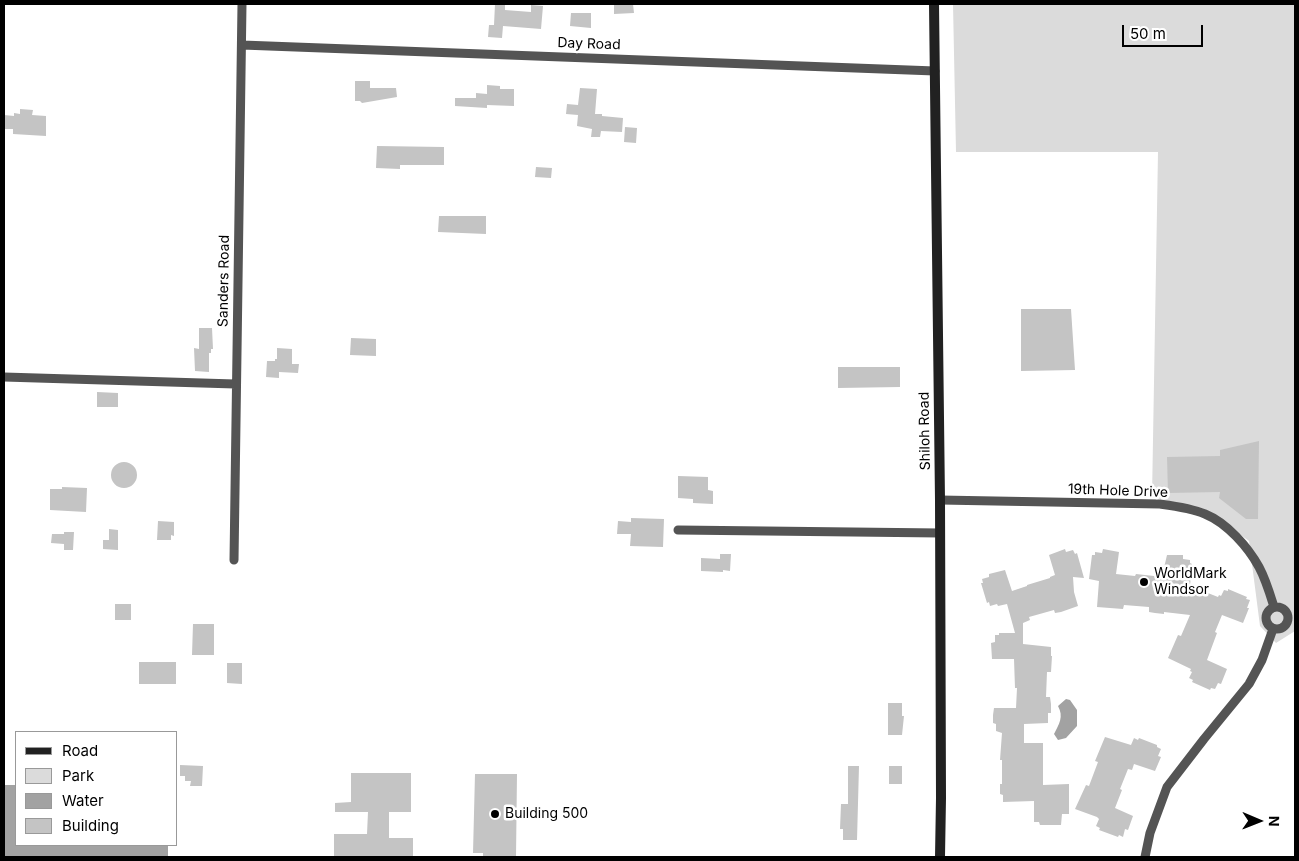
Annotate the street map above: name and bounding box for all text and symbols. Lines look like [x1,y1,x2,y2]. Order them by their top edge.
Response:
scale bar [1124,15,1205,47]
text: 50 m [1130,24,1166,43]
street label: Day Road [557,34,621,54]
street label: Sanders Road [215,235,233,327]
street label: Shiloh Road [916,392,934,470]
street label: 19th Hole Drive [1068,481,1168,501]
place label: WorldMark Windsor [1154,566,1227,598]
marker: WorldMark Windsor [1138,576,1150,588]
legend [15,731,178,846]
text: Road [62,741,98,760]
text: Park [62,766,94,785]
text: Water [62,791,104,810]
north arrow [1234,796,1284,846]
place label: Building 500 [505,806,588,822]
marker: Building 500 [489,808,501,820]
text: Building [62,816,119,835]
text: N [1266,816,1283,827]

